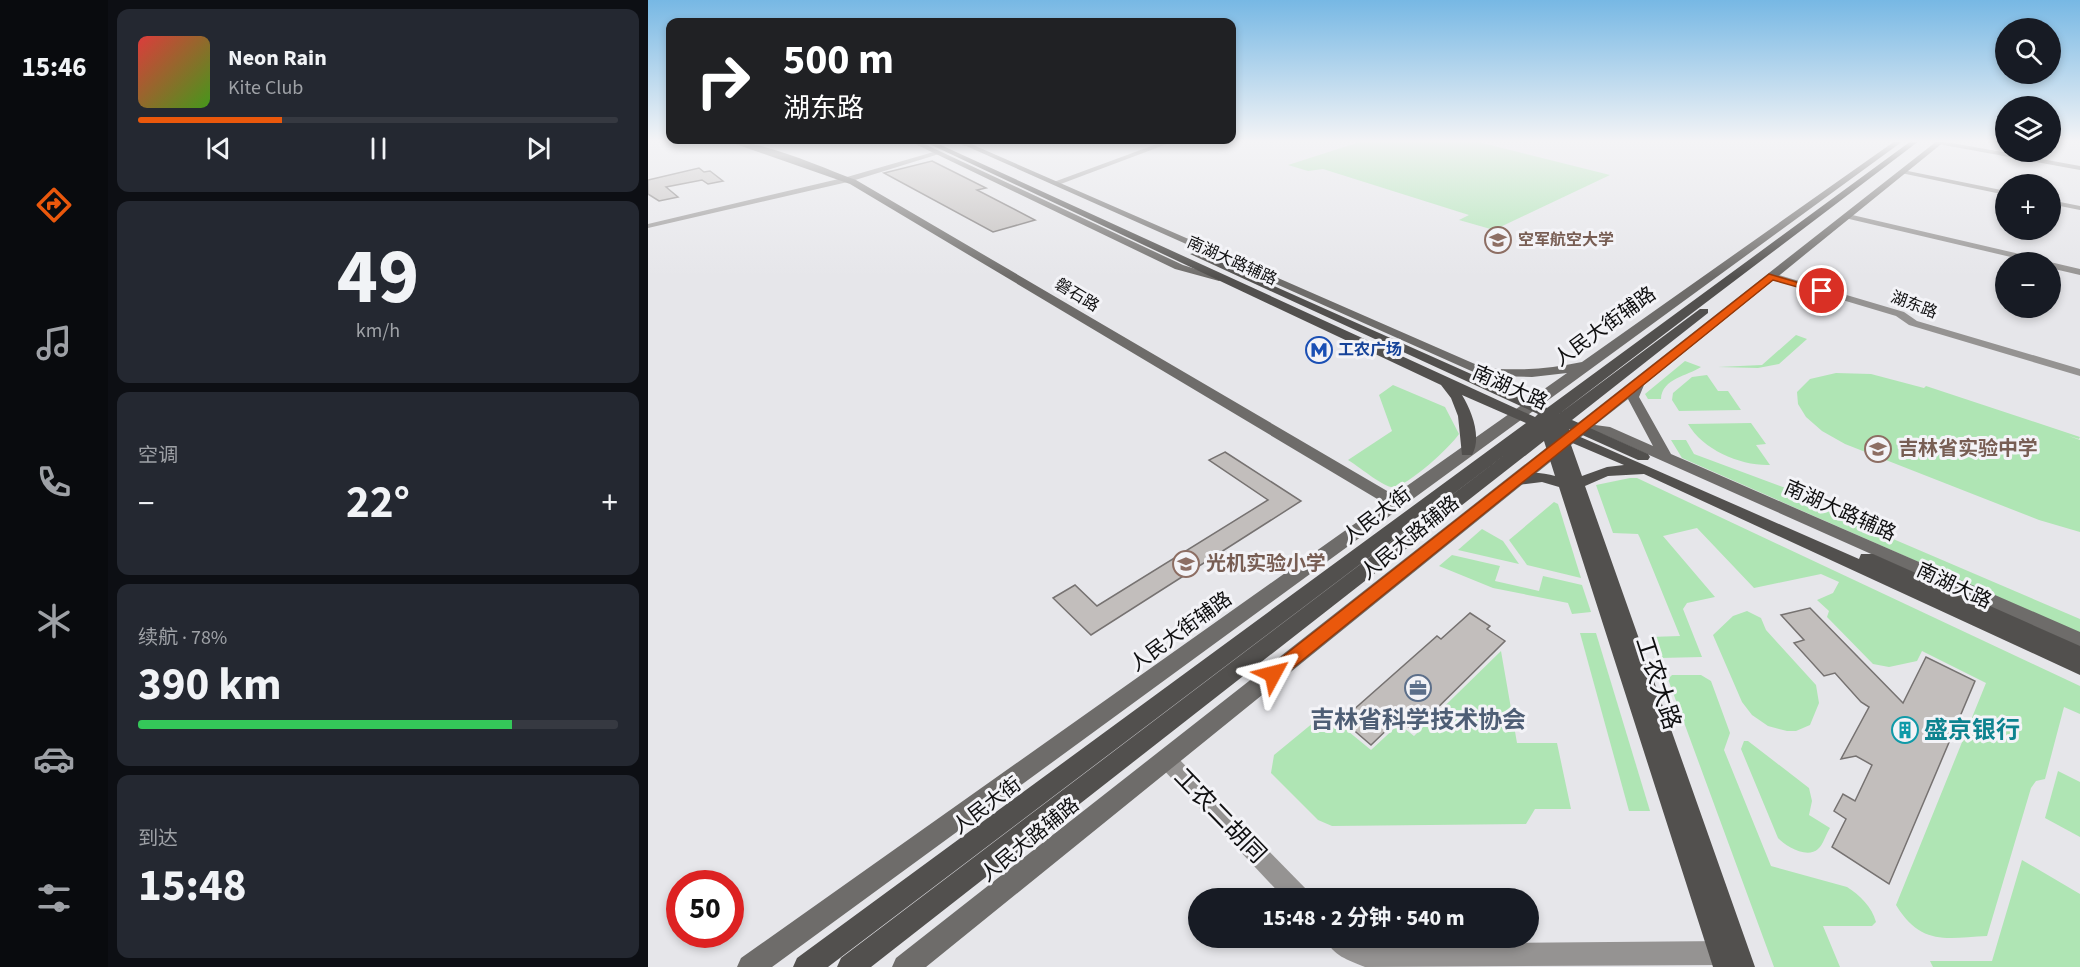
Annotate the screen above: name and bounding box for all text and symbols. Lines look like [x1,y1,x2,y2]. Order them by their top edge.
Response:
map controls [1995,18,2061,318]
button: search [1995,18,2061,84]
text: 500 m [783,30,894,90]
text: Neon Rain [228,42,327,74]
icon: right [684,42,762,120]
text: 15:46 [21,48,87,87]
text: Kite Club [228,74,303,102]
text: 湖东路 [783,89,864,128]
button: layers [1995,96,2061,162]
icon: previous [202,132,235,165]
icon: pause [362,132,395,165]
icon: next [522,132,555,165]
button: + [1995,174,2061,240]
icon: directions [33,184,75,226]
text: 49 [337,222,419,333]
school or university icon: 空军航空大学 [1483,225,1513,255]
place label: 空军航空大学 [1518,229,1614,251]
street label: 南湖大路辅路 [1184,231,1280,291]
button: − [1995,252,2061,318]
pin [1796,265,1847,316]
street label: 磐石路 [1051,273,1103,317]
icon: arrive [1805,274,1838,307]
street label: 人民大街辅路 [1548,280,1662,374]
street label: 湖东路 [1888,286,1940,324]
text: km/h [356,317,400,345]
icon: music [33,322,75,364]
metro station icon: 工农广场 [1304,335,1334,365]
place label: 工农广场 [1338,339,1402,361]
street label: 南湖大路 [1468,359,1552,417]
school or university icon: 吉林省实验中学 [1863,434,1893,464]
place label: 吉林省实验中学 [1898,435,2038,463]
text: 空调 [138,442,178,470]
icon: phone [33,461,75,503]
text: 22° [346,471,410,535]
street label: 南湖大路辅路 [1779,474,1901,548]
text: − [138,480,154,527]
text: + [602,480,618,527]
street label: 人民大街 [1337,481,1417,551]
street label: 人民大路辅路 [1355,489,1465,587]
school or university icon: 光机实验小学 [1171,549,1201,579]
place label: 光机实验小学 [1206,550,1326,578]
street label: 南湖大路 [1912,556,1996,616]
street label: 人民大街辅路 [1124,585,1238,679]
icon: climate [33,600,75,642]
text: 续航 · 78% [138,624,227,652]
street label: 工农大路 [1627,632,1689,734]
position arrow [1241,642,1305,706]
text: 390 km [138,653,282,717]
office icon: 吉林省科学技术协会 [1403,673,1433,703]
place label: 吉林省科学技术协会 [1310,703,1526,738]
place label: 盛京银行 [1924,713,2020,748]
building icon: 盛京银行 [1890,715,1920,745]
icon: car [33,738,75,780]
street label: 工农二胡同 [1166,761,1274,871]
street label: 人民大街 [947,771,1027,841]
street label: 人民大路辅路 [975,791,1085,889]
text: 到达 [138,825,178,853]
text: 15:48 [138,854,247,918]
speed limit sign: 50 [666,870,744,948]
icon: filters [33,877,75,919]
text: 15:48 · 2 分钟 · 540 m [1263,902,1464,934]

